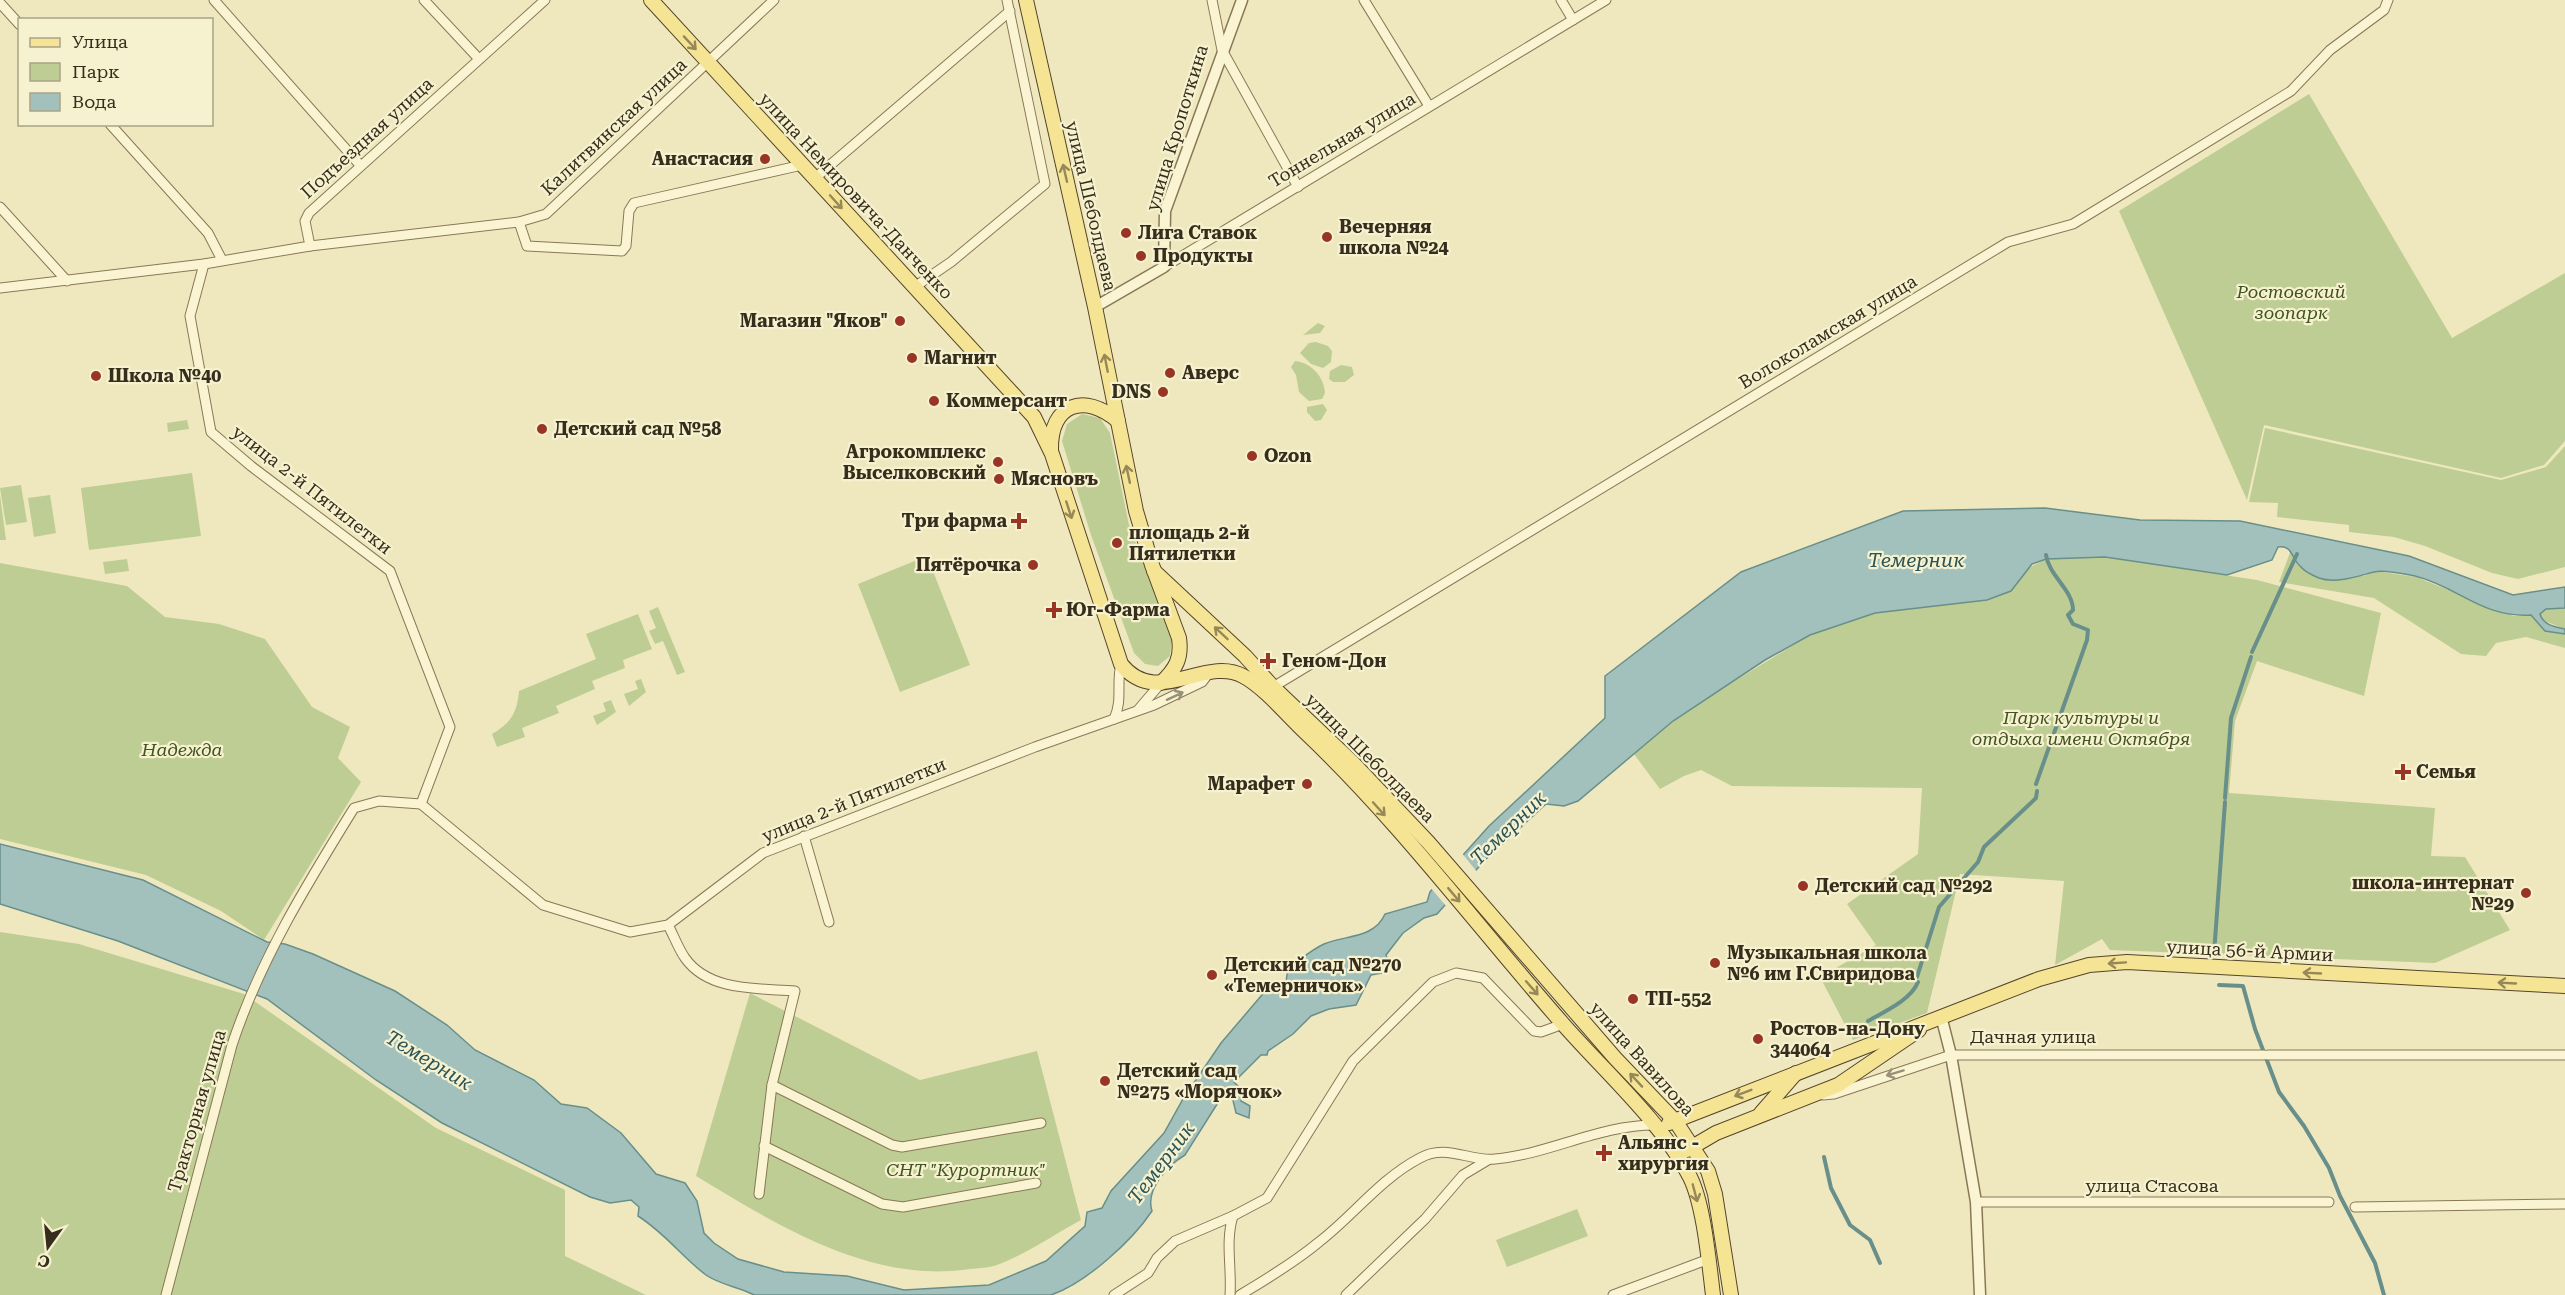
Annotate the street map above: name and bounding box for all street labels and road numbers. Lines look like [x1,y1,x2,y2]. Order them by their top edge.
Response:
street label: улица Кропоткина [1141,42,1212,214]
street label: Калитвинская улица [537,54,691,199]
street label: Подъездная улица [296,73,437,202]
street label: Тоннельная улица [1265,87,1419,192]
street label: улица Немировича-Данченко [755,88,958,303]
street label: улица Шеболдаева [1062,119,1121,293]
street label: Волоколамская улица [1735,270,1921,393]
street label: улица 2-й Пятилетки [228,421,396,558]
street label: улица Шеболдаева [1301,689,1439,827]
street label: улица 2-й Пятилетки [759,753,949,846]
street label: улица 56-й Армии [2166,936,2334,965]
street label: улица Вавилова [1586,997,1699,1120]
street label: Дачная улица [1970,1026,2096,1047]
street label: Тракторная улица [163,1027,230,1195]
street label: улица Стасова [2086,1175,2219,1196]

